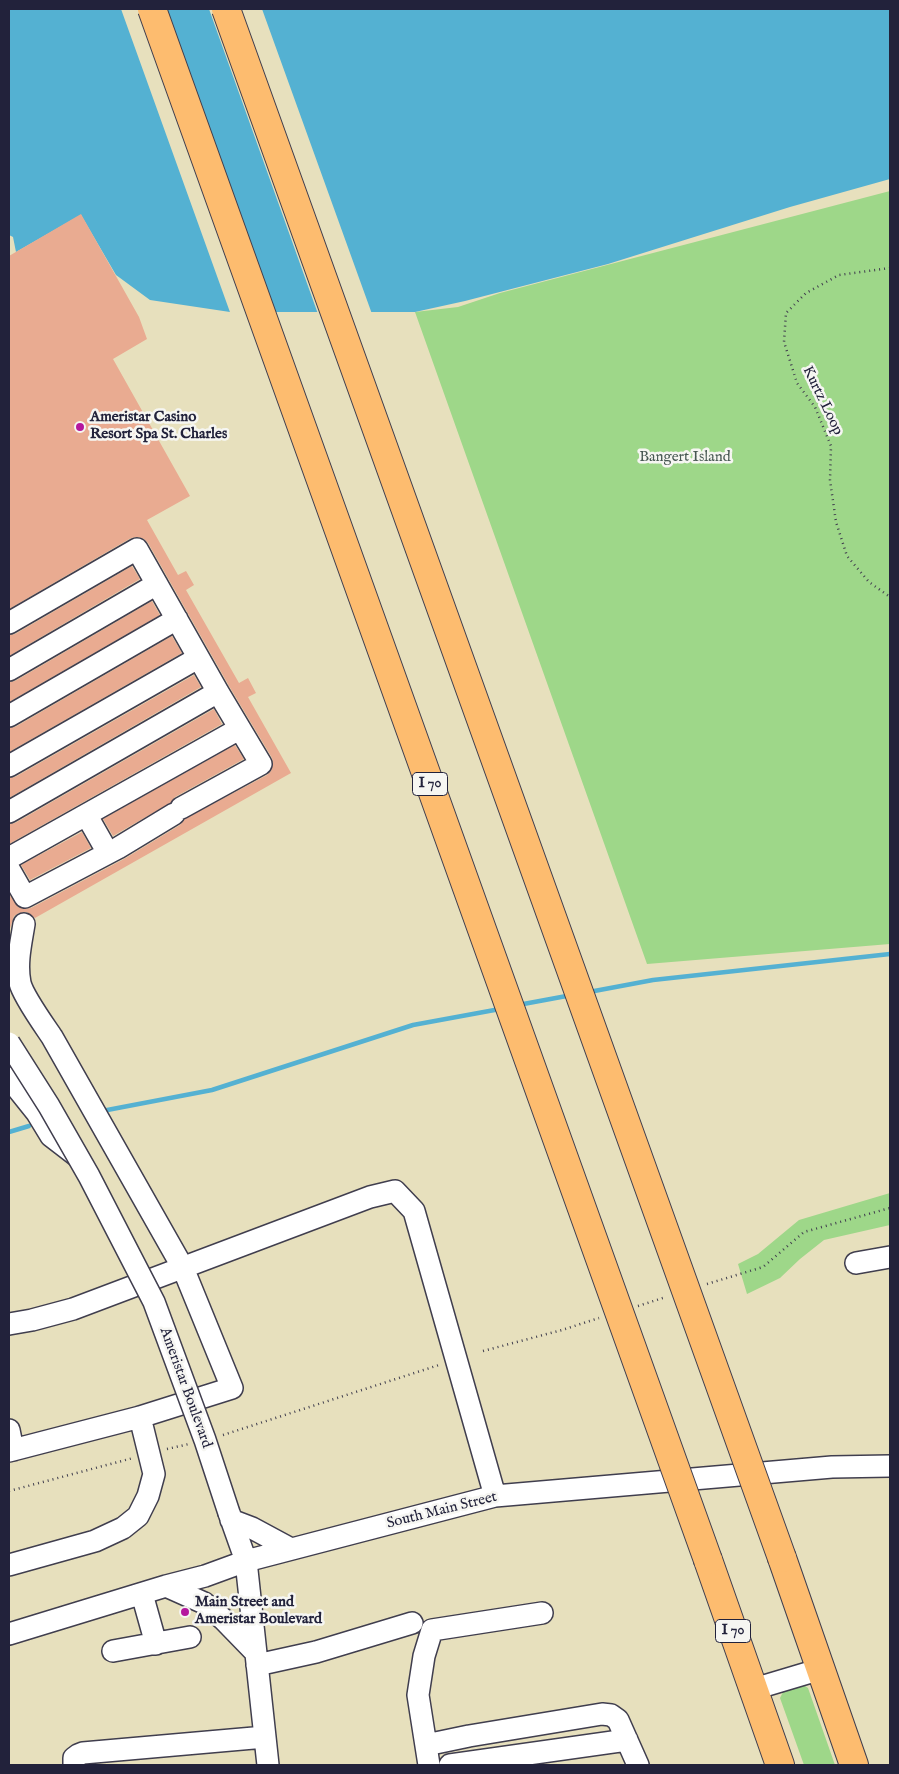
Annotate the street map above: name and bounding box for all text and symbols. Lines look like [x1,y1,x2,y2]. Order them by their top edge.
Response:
street label: Kurtz Loop [798,364,846,438]
place label: Ameristar Casino Resort Spa St. Charles [90,409,227,444]
marker: Ameristar Casino Resort Spa St. Charles [74,421,86,433]
park label: Bangert Island [639,449,731,467]
road number: I 70 [412,772,448,796]
street label: Ameristar Boulevard [155,1325,215,1451]
street label: South Main Street [385,1489,499,1533]
place label: Main Street and Ameristar Boulevard [195,1594,322,1629]
marker: Main Street and Ameristar Boulevard [179,1606,191,1618]
road number: I 70 [716,1620,750,1642]

